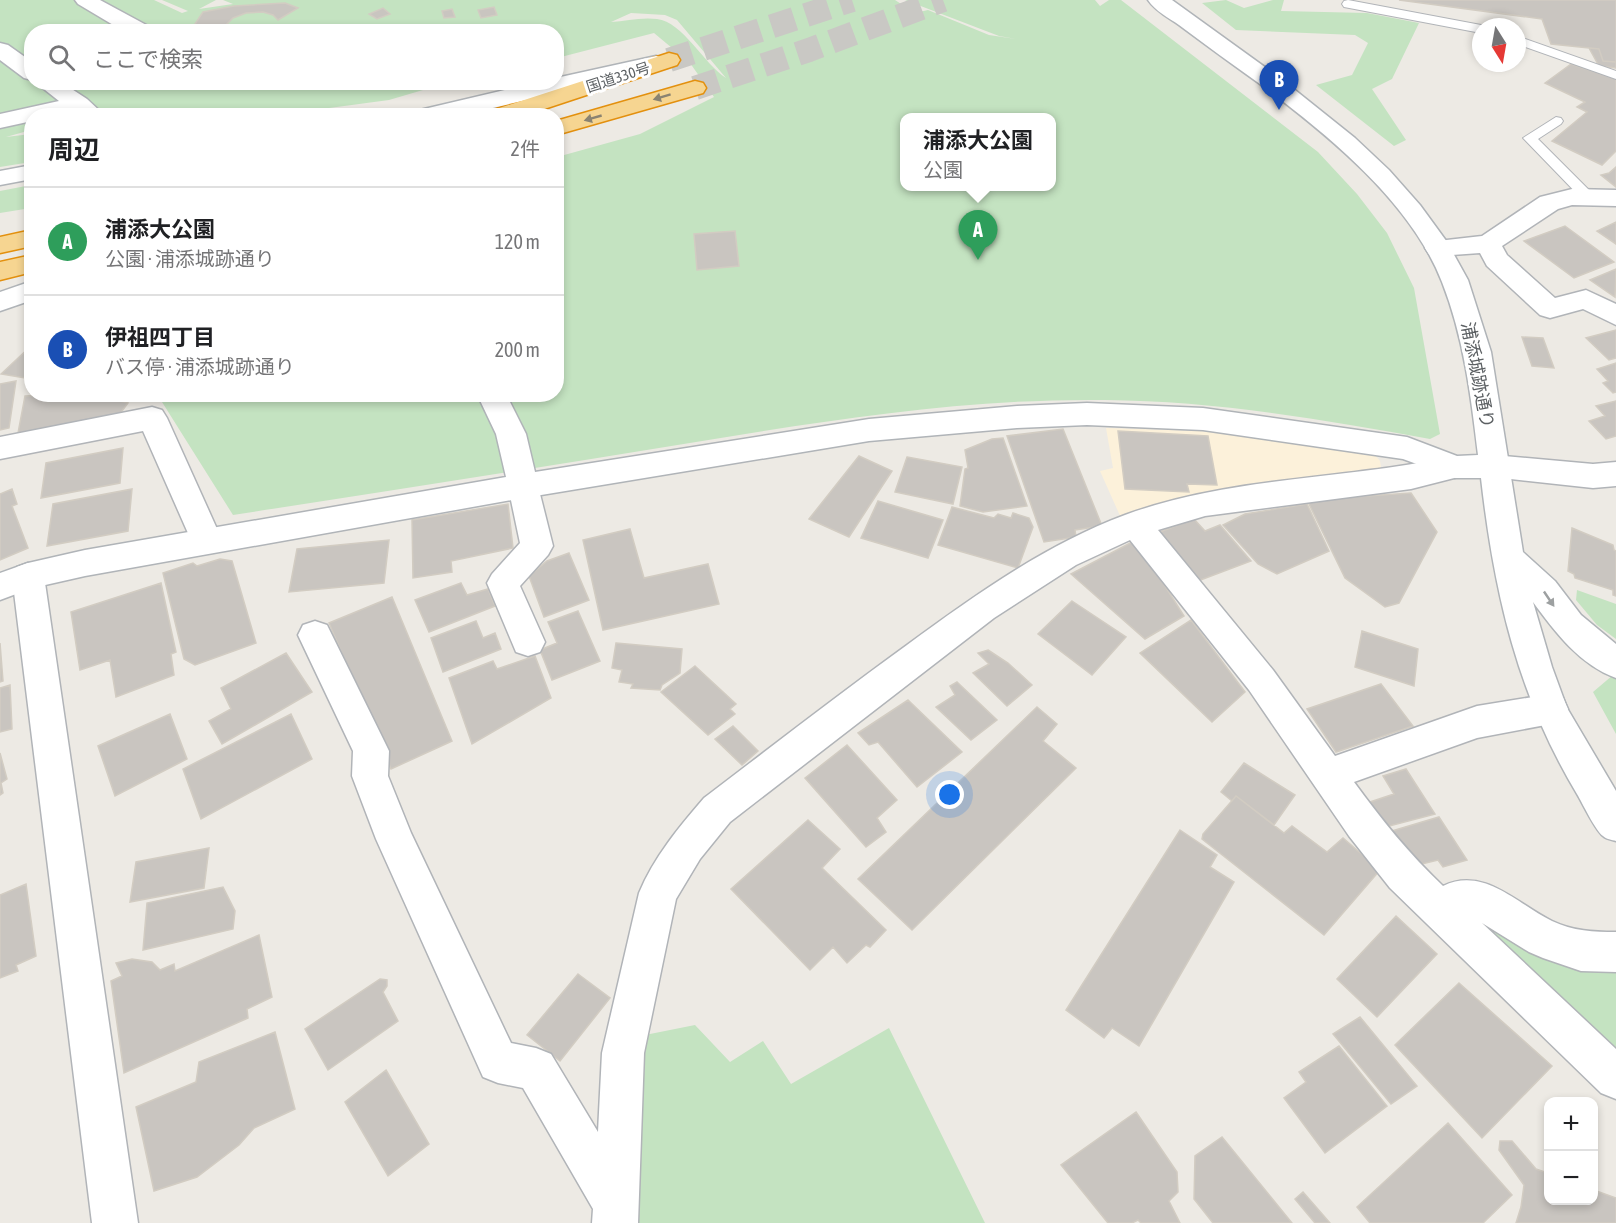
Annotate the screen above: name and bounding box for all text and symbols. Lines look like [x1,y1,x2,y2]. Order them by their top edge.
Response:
north arrow [1472,18,1526,72]
search box [24,24,564,90]
icon: search [45,41,78,74]
text: ここで検索 [93,46,203,72]
street label: 国道330号 [584,59,652,95]
pin: B [1260,60,1298,110]
one-way arrow [653,93,671,102]
popup [900,113,1056,191]
one-way arrow [584,114,602,123]
text: 浦添大公園 [923,127,1033,153]
text: 周辺 [48,135,100,165]
text: 2件 [511,137,540,160]
text: 公園 [923,158,963,181]
pin: A [958,210,998,260]
text: 浦添大公園 [105,216,215,242]
text: A [63,230,72,253]
text: 120 m [495,230,540,253]
text: 公園 · 浦添城跡通り [105,247,275,270]
street label: 浦添城跡通り [1457,320,1499,430]
text: 伊祖四丁目 [105,324,215,350]
text: B [63,338,72,361]
text: 200 m [495,338,540,361]
text: バス停 · 浦添城跡通り [105,355,295,378]
one-way arrow [1543,591,1555,607]
your location [935,780,964,809]
map controls [1544,1097,1598,1205]
button: + [1544,1097,1598,1151]
button: − [1544,1151,1598,1205]

